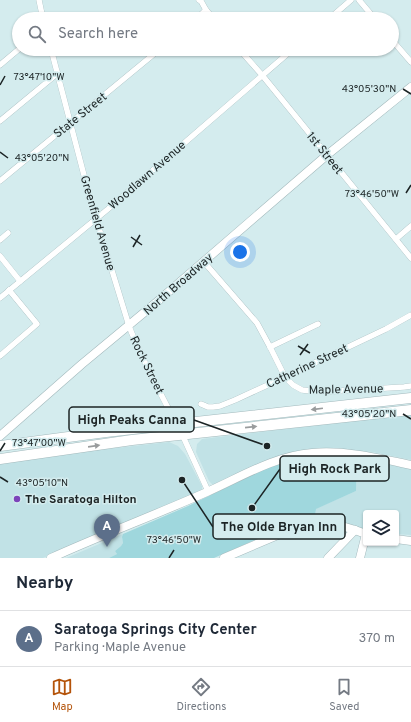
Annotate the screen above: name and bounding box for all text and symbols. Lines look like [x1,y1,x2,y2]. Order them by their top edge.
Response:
search box [12,12,399,56]
icon: search [26,23,48,45]
text: Search here [58,25,138,44]
text: 73°47'10"W [13,71,65,84]
text: 43°05'30"N [342,83,396,96]
street label: State Street [51,89,111,142]
street label: 1st Street [302,129,346,178]
street label: Woodlawn Avenue [106,138,190,214]
text: 43°05'20"N [15,152,69,165]
street label: Greenfield Avenue [76,174,118,273]
text: 73°46'50"W [345,188,399,201]
your location [230,242,250,262]
street label: North Broadway [140,250,217,319]
street label: Rock Street [125,334,167,397]
street label: Catherine Street [264,341,351,393]
street label: Maple Avenue [309,381,383,399]
one-way arrow [311,405,323,412]
callout: High Peaks Canna [69,407,194,432]
text: 43°05'20"N [342,408,396,421]
text: High Peaks Canna [77,413,187,429]
one-way arrow [245,424,257,430]
text: 73°47'00"W [12,437,66,450]
one-way arrow [88,443,100,449]
callout: High Rock Park [280,456,389,481]
text: High Rock Park [288,462,382,478]
text: 43°05'10"N [16,477,68,490]
place label: The Saratoga Hilton [25,492,137,508]
marker: The Saratoga Hilton [12,494,22,504]
map controls [363,510,399,546]
button: layers [363,510,399,546]
pin: A [94,514,120,547]
callout: The Olde Bryan Inn [213,514,345,539]
text: The Olde Bryan Inn [221,520,337,536]
text: 73°46'50"W [147,534,201,547]
text: Nearby [16,573,73,595]
text: Saratoga Springs City Center [54,621,257,640]
text: A [24,631,34,647]
text: 370 m [358,631,395,647]
text: Parking · Maple Avenue [54,640,186,656]
tab: Map [51,676,73,714]
tab: Directions [176,676,226,714]
tab: Saved [329,676,360,714]

